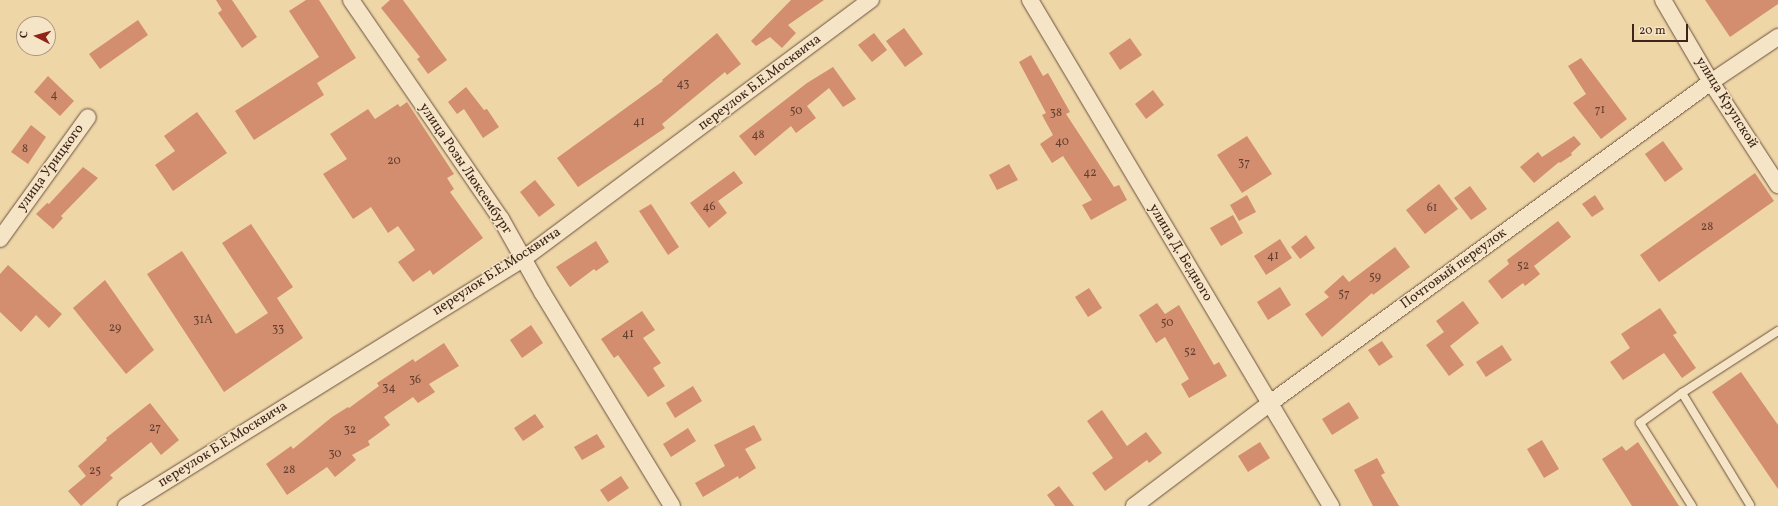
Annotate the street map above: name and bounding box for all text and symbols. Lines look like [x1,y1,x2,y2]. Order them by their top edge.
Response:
north arrow [16,16,56,56]
scale bar [1634,16,1690,42]
text: 20 m [1639,23,1666,39]
text: С [17,31,32,39]
street label: переулок Б.Е.Москвича [695,31,825,135]
street label: улица Крупской [1691,54,1761,152]
house number: 43 [677,78,689,92]
house number: 4 [50,89,58,103]
street label: улица Розы Люксембург [415,100,515,238]
house number: 71 [1595,104,1605,118]
house number: 50 [790,105,802,119]
house number: 38 [1050,107,1062,121]
house number: 41 [633,116,645,130]
street label: улица Урицкого [14,121,88,215]
house number: 48 [751,129,765,143]
house number: 40 [1055,136,1069,150]
house number: 8 [22,143,28,157]
house number: 20 [387,155,401,169]
house number: 37 [1238,157,1250,171]
house number: 42 [1083,167,1097,181]
house number: 46 [702,201,716,215]
street label: улица Д. Бедного [1144,201,1216,305]
house number: 61 [1427,202,1437,216]
house number: 28 [1701,221,1713,235]
street label: переулок Б.Е.Москвича [430,224,564,320]
street label: Почтовый переулок [1398,225,1510,313]
house number: 41 [1267,250,1279,264]
house number: 52 [1517,260,1529,274]
house number: 59 [1369,271,1381,285]
house number: 57 [1338,288,1350,302]
house number: 31А [193,314,213,328]
house number: 50 [1161,317,1173,331]
house number: 29 [109,322,121,336]
house number: 33 [272,323,284,337]
house number: 41 [622,328,634,342]
house number: 52 [1184,346,1196,360]
house number: 36 [409,374,421,388]
house number: 34 [382,382,396,396]
street label: переулок Б.Е.Москвича [155,398,291,492]
house number: 27 [149,422,161,436]
house number: 32 [344,424,356,438]
house number: 30 [328,448,342,462]
house number: 28 [283,464,295,478]
house number: 25 [89,465,101,479]

